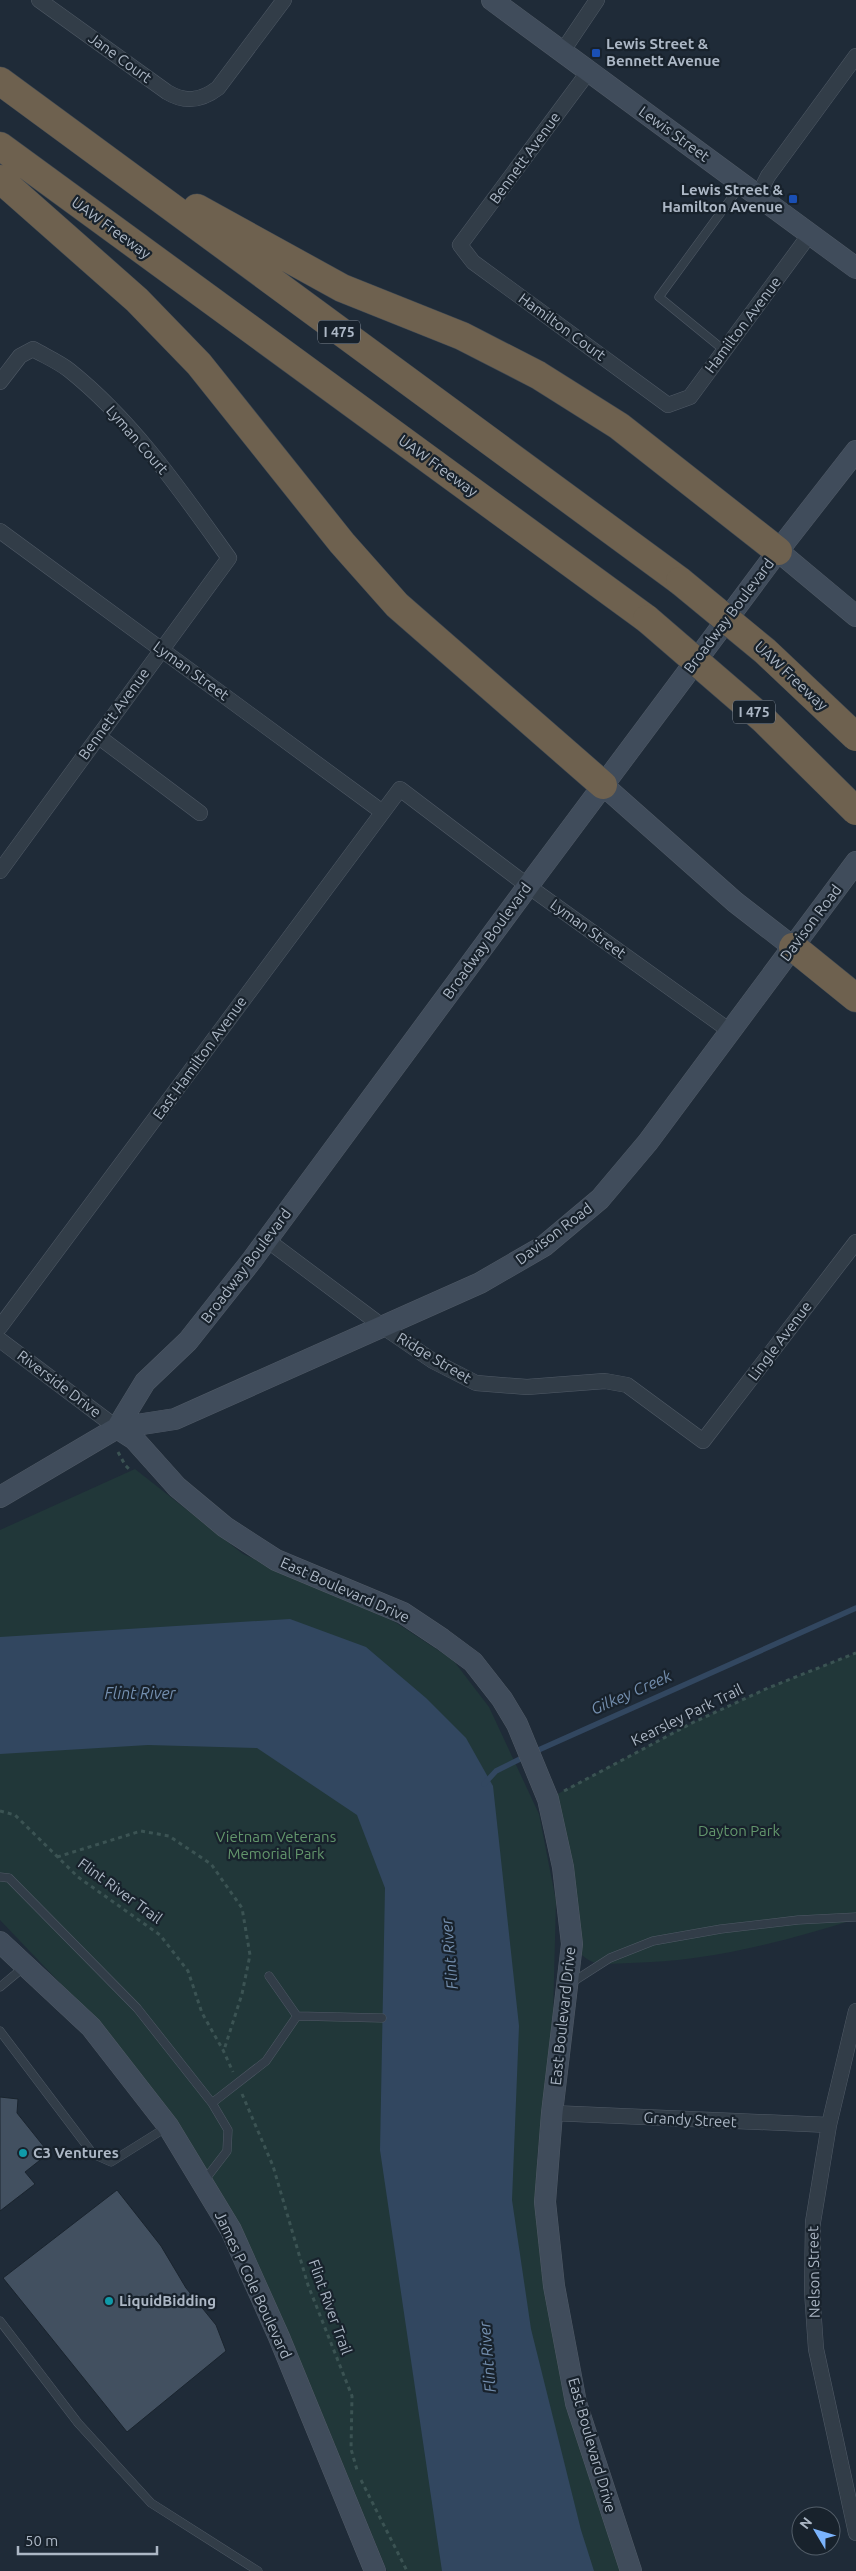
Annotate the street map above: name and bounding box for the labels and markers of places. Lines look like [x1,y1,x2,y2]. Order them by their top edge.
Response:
place label: Lewis Street & Bennett Avenue [606,35,720,69]
marker: Lewis Street & Bennett Avenue [590,47,602,59]
place label: Lewis Street & Hamilton Avenue [662,181,784,215]
marker: Lewis Street & Hamilton Avenue [787,193,799,205]
place label: C3 Ventures [33,2144,119,2161]
marker: C3 Ventures [17,2147,29,2159]
place label: LiquidBidding [119,2292,216,2309]
marker: LiquidBidding [103,2295,115,2307]

